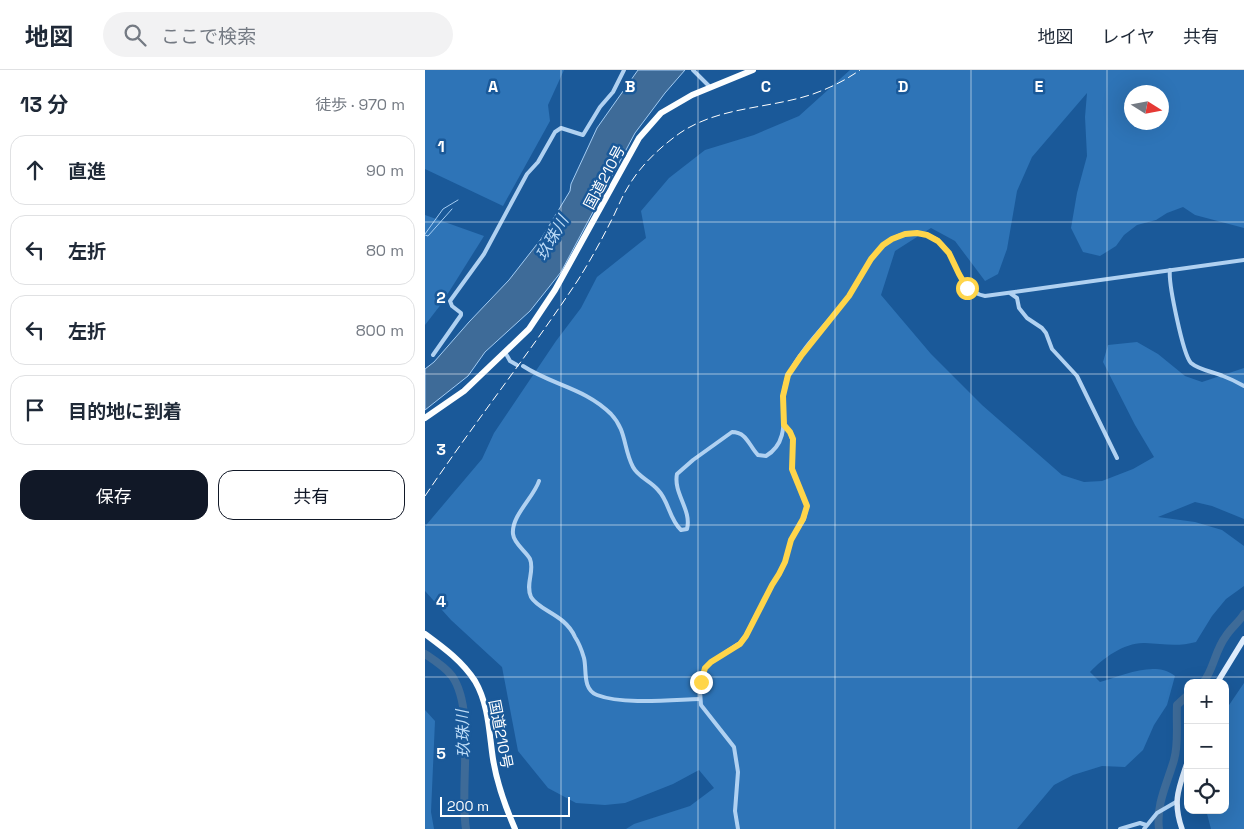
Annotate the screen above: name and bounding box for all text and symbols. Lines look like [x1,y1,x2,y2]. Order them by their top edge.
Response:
search box [103,12,453,57]
text: 地図 [25,21,73,52]
icon: search [121,21,149,49]
text: ここで検索 [161,24,256,49]
text: 地図 [1038,25,1074,48]
text: レイヤ [1102,25,1155,48]
text: 共有 [1183,25,1219,48]
text: A [488,76,498,97]
text: B [625,76,635,97]
text: C [761,76,771,97]
text: D [898,76,908,97]
text: E [1035,76,1044,97]
north arrow [1124,85,1169,130]
text: 13 分 [20,91,69,118]
text: 徒歩 · 970 m [315,94,405,115]
text: 1 [437,136,445,157]
street label: 国道210号 [579,142,629,212]
icon: ahead [21,156,49,184]
text: 直進 [68,159,106,184]
text: 90 m [366,160,404,181]
water label: 玖珠川 [531,210,574,264]
icon: left [21,236,49,264]
text: 左折 [68,239,106,264]
text: 80 m [366,240,404,261]
route start [956,277,979,300]
text: 2 [436,287,446,308]
icon: left [21,316,49,344]
text: 左折 [68,319,106,344]
text: 800 m [356,320,404,341]
icon: arrive [21,396,49,424]
text: 目的地に到着 [68,399,182,424]
text: 3 [436,439,446,460]
button: 保存 [20,470,208,520]
button: 共有 [218,470,405,520]
text: 4 [436,591,446,612]
route end [690,671,713,694]
map controls [1184,679,1229,814]
button: + [1184,679,1229,724]
street label: 国道210号 [485,698,517,770]
water label: 玖珠川 [452,708,474,758]
button: − [1184,724,1229,769]
text: 5 [436,743,446,764]
button: locate [1184,769,1229,814]
scale bar [440,794,570,817]
text: 200 m [447,797,489,815]

